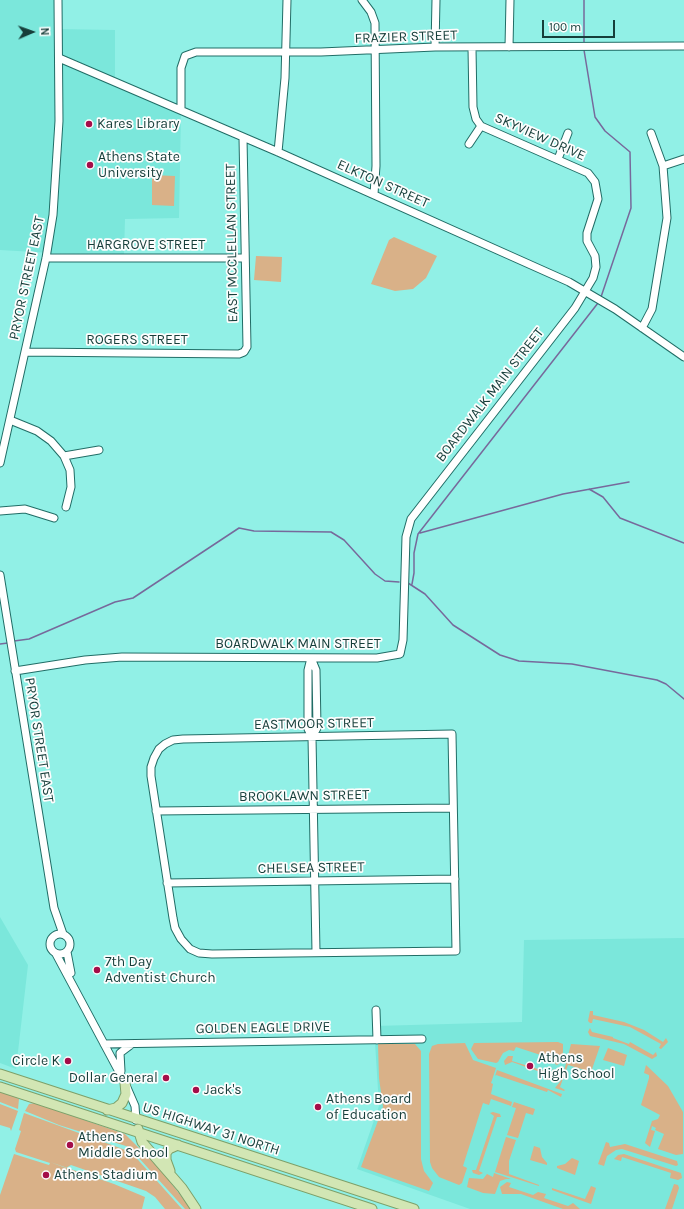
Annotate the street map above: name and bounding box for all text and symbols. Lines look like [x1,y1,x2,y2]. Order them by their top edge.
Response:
north arrow [12,12,52,52]
scale bar [544,12,617,38]
text: 100 m [549,20,581,34]
text: N [38,27,51,36]
street label: FRAZIER STREET [354,27,458,47]
street label: SKYVIEW DRIVE [492,109,588,165]
place label: Kares Library [97,116,180,132]
marker: Kares Library [84,119,94,129]
place label: Athens State University [98,149,180,182]
street label: ELKTON STREET [335,156,431,212]
marker: Athens State University [85,160,95,170]
street label: EAST MCCLELLAN STREET [222,163,242,323]
street label: PRYOR STREET EAST [6,215,48,341]
street label: HARGROVE STREET [87,237,205,253]
street label: BOARDWALK MAIN STREET [432,325,548,465]
street label: ROGERS STREET [86,332,188,348]
street label: BOARDWALK MAIN STREET [215,636,381,652]
street label: PRYOR STREET EAST [21,676,57,804]
street label: EASTMOOR STREET [254,715,374,733]
street label: BROOKLAWN STREET [239,786,369,806]
street label: CHELSEA STREET [257,859,365,877]
place label: 7th Day Adventist Church [105,954,216,986]
marker: 7th Day Adventist Church [92,965,102,975]
street label: GOLDEN EAGLE DRIVE [195,1018,331,1038]
place label: Athens High School [538,1050,615,1082]
place label: Circle K [12,1053,60,1069]
marker: Circle K [63,1056,73,1066]
marker: Athens High School [525,1061,535,1071]
place label: Dollar General [69,1070,158,1086]
marker: Dollar General [161,1073,171,1083]
place label: Jack's [204,1082,242,1098]
marker: Jack's [191,1085,201,1095]
place label: Athens Board of Education [326,1091,411,1124]
street label: US HIGHWAY 31 NORTH [140,1099,282,1159]
marker: Athens Board of Education [313,1102,323,1112]
place label: Athens Middle School [78,1129,168,1162]
marker: Athens Middle School [65,1140,75,1150]
place label: Athens Stadium [54,1167,158,1183]
marker: Athens Stadium [41,1170,51,1180]

